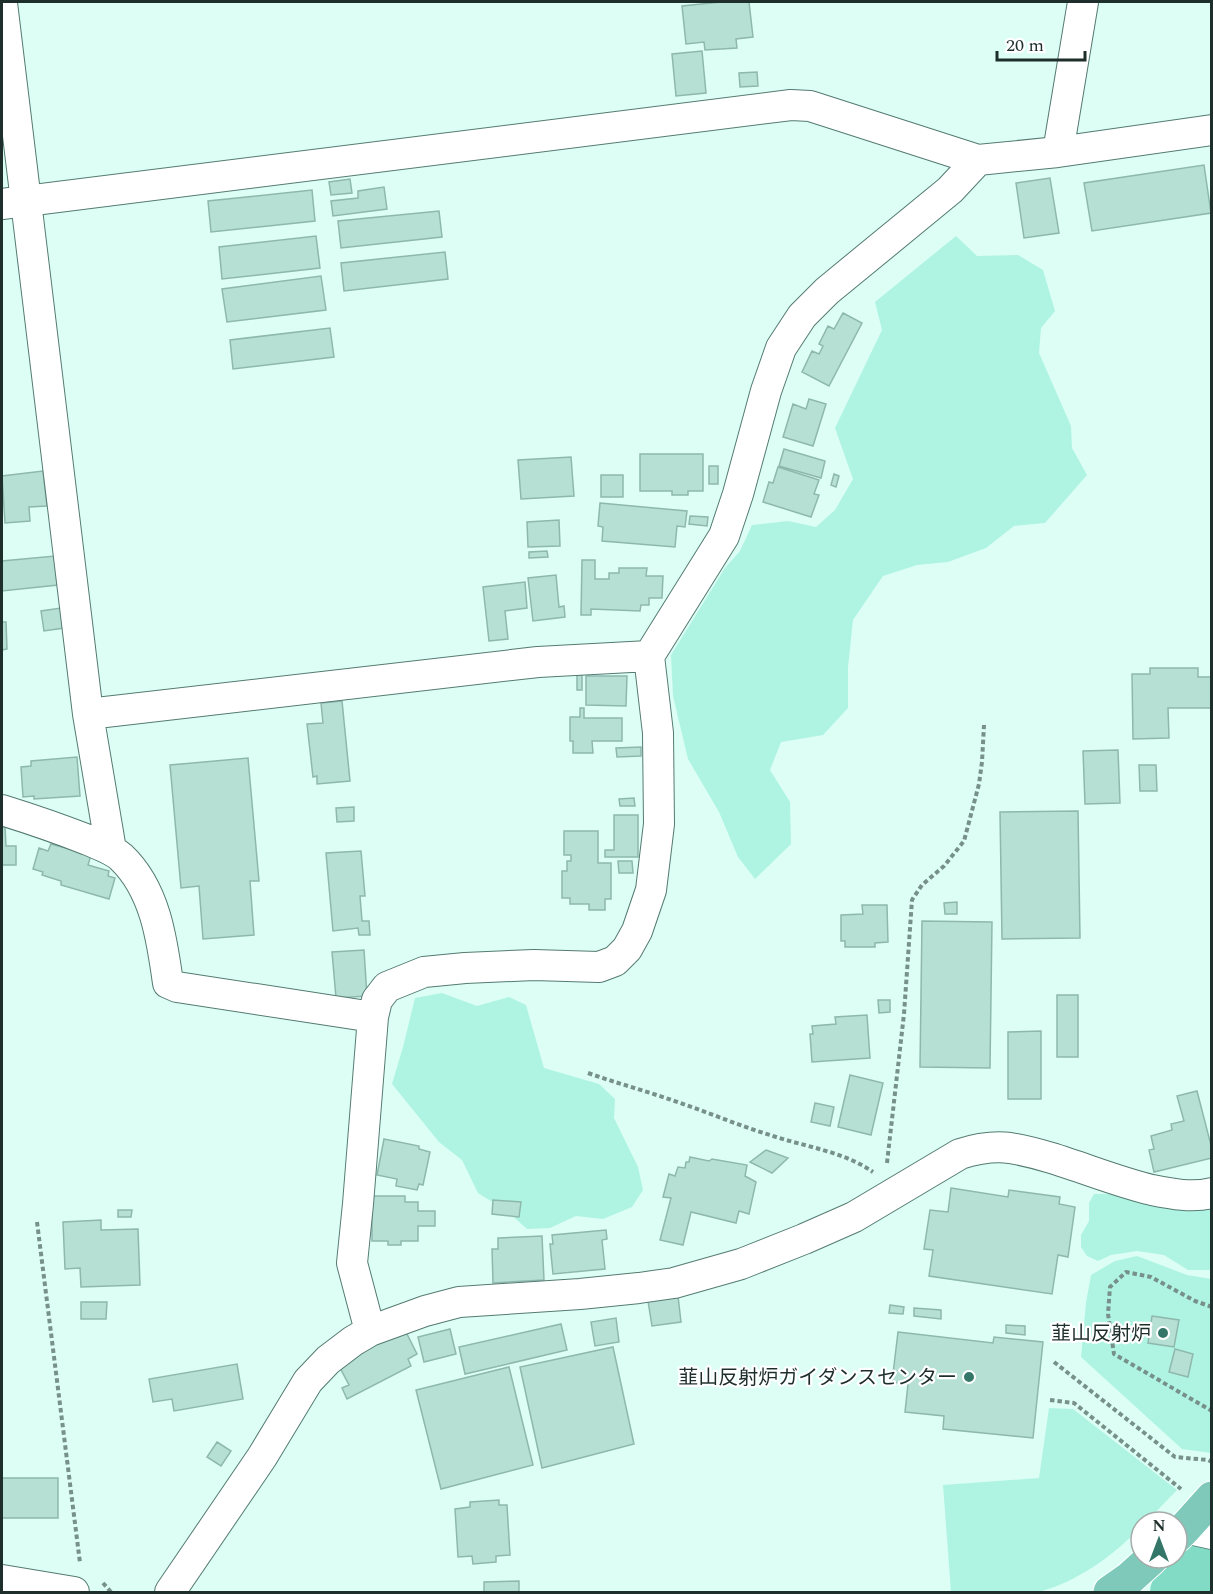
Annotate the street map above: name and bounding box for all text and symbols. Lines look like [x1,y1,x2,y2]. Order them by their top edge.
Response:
scale bar [997,24,1086,62]
text: 20 m [1006,32,1044,59]
place label: 韮山反射炉 [1051,1319,1151,1349]
marker: 韮山反射炉 [1156,1326,1170,1340]
place label: 韮山反射炉ガイダンスセンター [678,1363,957,1393]
marker: 韮山反射炉ガイダンスセンター [962,1370,976,1384]
north arrow [1129,1510,1189,1570]
text: N [1152,1514,1166,1538]

